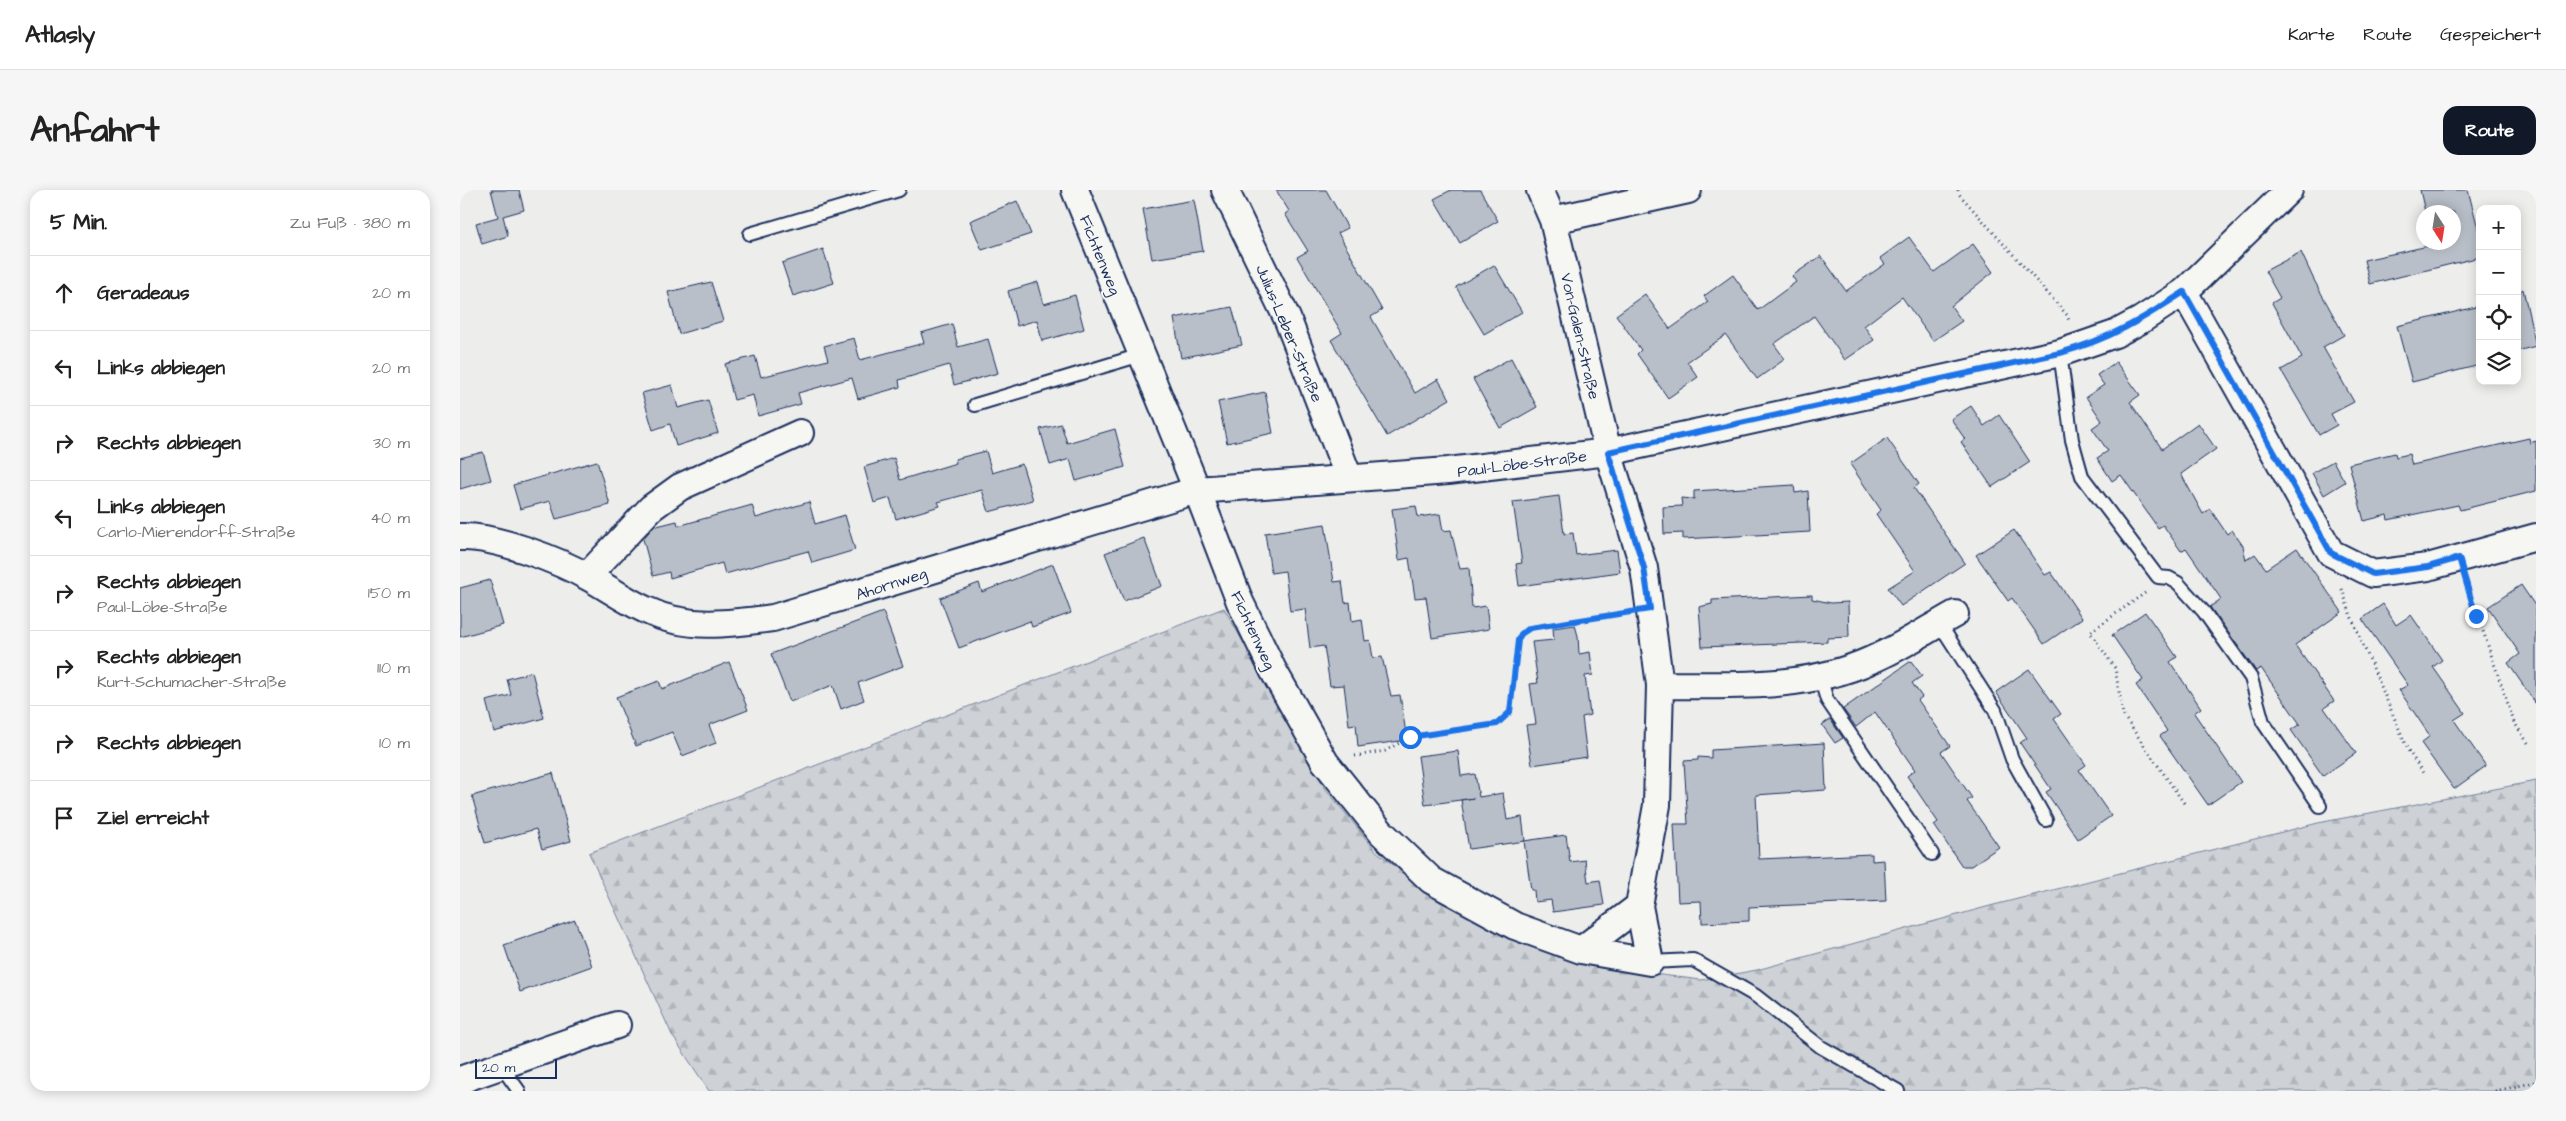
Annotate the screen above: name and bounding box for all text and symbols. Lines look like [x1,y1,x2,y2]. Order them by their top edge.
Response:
text: Atlasly [25,18,95,52]
text: Karte [2288,22,2335,47]
text: Route [2363,22,2412,47]
text: Gespeichert [2440,22,2541,47]
text: Anfahrt [30,106,159,155]
button: Route [2443,106,2536,155]
north arrow [2416,205,2461,250]
map controls [2476,205,2521,385]
button: + [2476,205,2521,250]
text: 5 Min. [50,208,107,237]
text: Zu Fuß · 380 m [290,212,410,234]
street label: Fichtenweg [1073,212,1126,299]
button: − [2476,250,2521,295]
street label: Julius-Leber-Straße [1250,261,1328,406]
street label: Von-Galen-Straße [1555,271,1605,402]
icon: ahead [50,279,78,307]
text: Geradeaus [97,280,189,307]
text: 20 m [372,282,410,304]
button: locate [2476,295,2521,340]
button: layers [2476,340,2521,385]
icon: left [50,354,78,382]
text: Links abbiegen [97,355,225,382]
text: 20 m [372,357,410,379]
icon: right [50,429,78,457]
text: Rechts abbiegen [97,430,241,457]
text: 30 m [373,432,410,454]
street label: Paul-Löbe-Straße [1456,445,1589,483]
text: Links abbiegen [97,494,225,521]
icon: left [50,504,78,532]
text: 40 m [370,507,410,529]
text: Carlo-Mierendorff-Straße [97,521,295,543]
street label: Ahornweg [853,562,930,607]
text: Rechts abbiegen [97,569,241,596]
icon: right [50,579,78,607]
text: 150 m [368,582,410,604]
street label: Fichtenweg [1224,587,1281,674]
text: Paul-Löbe-Straße [97,596,227,618]
route end [2465,605,2488,628]
text: Rechts abbiegen [97,644,241,671]
icon: right [50,654,78,682]
text: 110 m [377,657,410,679]
text: Kurt-Schumacher-Straße [97,671,286,693]
route start [1399,726,1422,749]
icon: right [50,729,78,757]
text: Rechts abbiegen [97,730,241,757]
text: 10 m [379,732,410,754]
icon: arrive [50,804,78,832]
text: Ziel erreicht [97,805,209,832]
scale bar [475,1056,558,1079]
text: 20 m [482,1058,515,1078]

